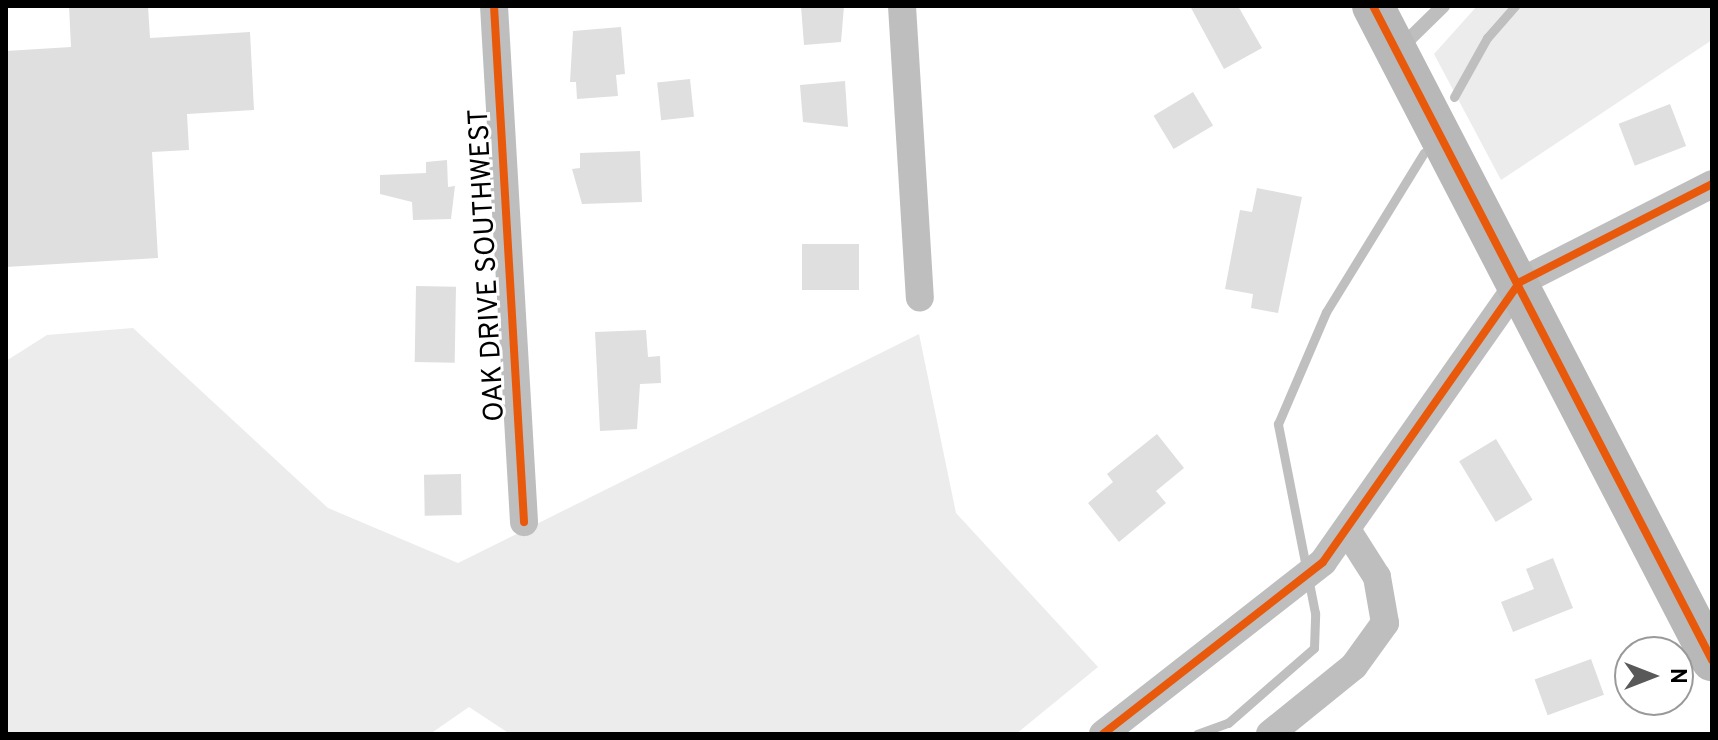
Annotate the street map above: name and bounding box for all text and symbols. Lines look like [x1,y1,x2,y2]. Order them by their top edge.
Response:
street label: OAK DRIVE SOUTHWEST [463,108,513,422]
north arrow [1614,636,1694,716]
text: N [1663,668,1690,684]

